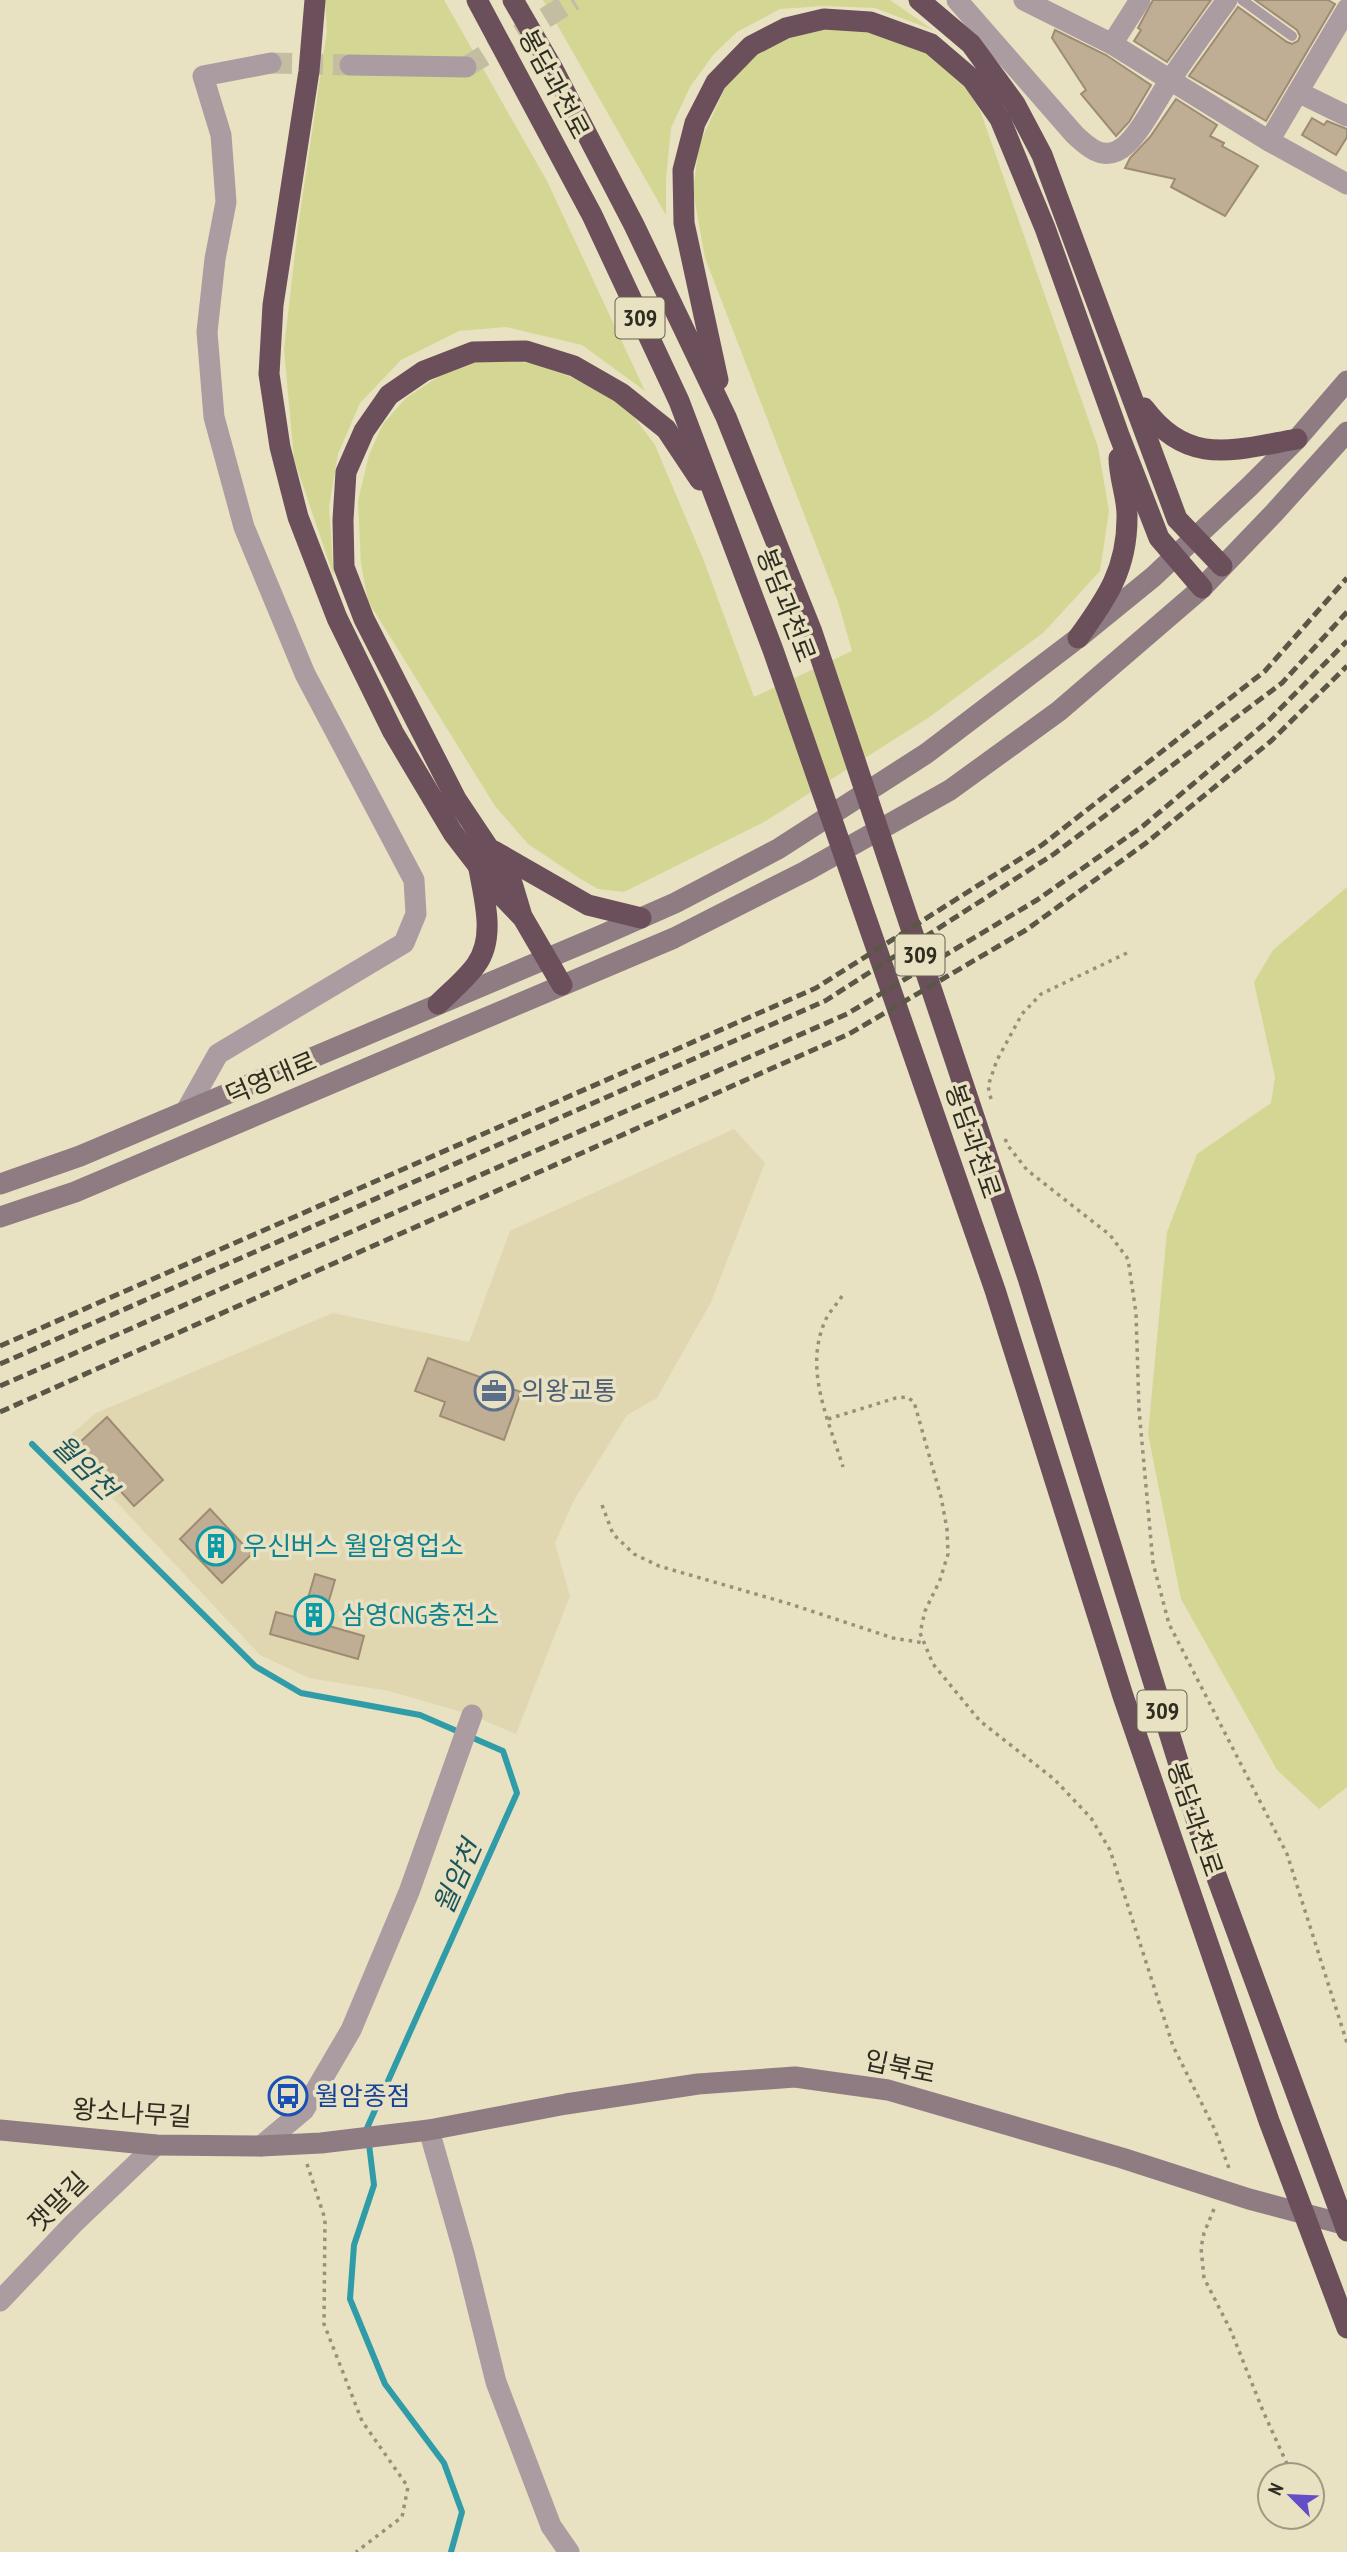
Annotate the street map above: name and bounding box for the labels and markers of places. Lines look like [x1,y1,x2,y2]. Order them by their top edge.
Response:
office icon: 의왕교통 [473,1370,515,1412]
place label: 의왕교통 [521,1374,617,1407]
building icon: 우신버스 월암영업소 [195,1525,237,1567]
place label: 우신버스 월암영업소 [243,1529,464,1562]
building icon: 삼영CNG충전소 [293,1594,335,1636]
place label: 삼영CNG충전소 [341,1598,499,1631]
bus stop icon: 월암종점 [267,2075,309,2117]
place label: 월암종점 [315,2079,411,2112]

